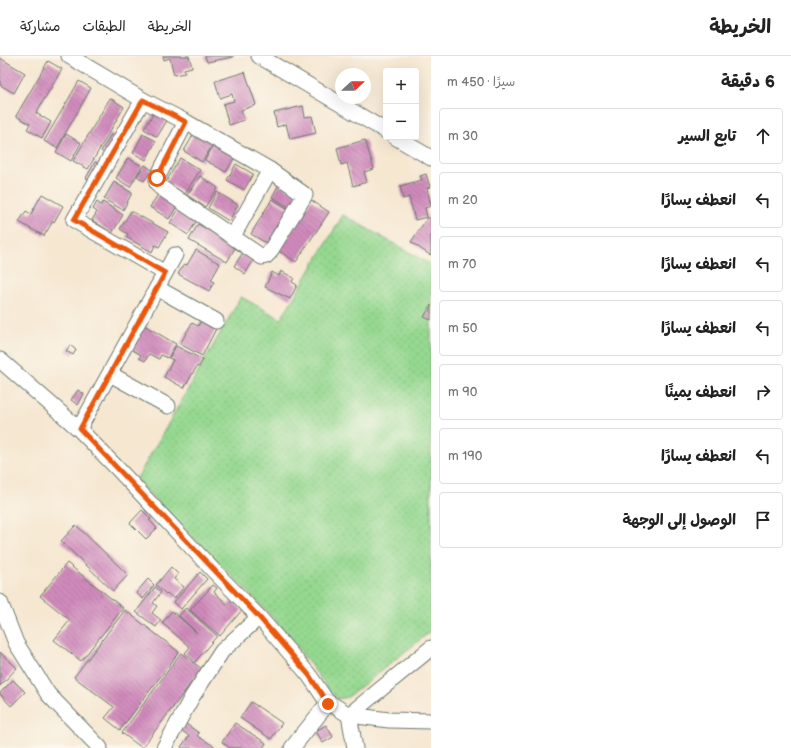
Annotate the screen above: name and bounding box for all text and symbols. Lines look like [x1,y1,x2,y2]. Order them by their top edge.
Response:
text: الخريطة [709,16,771,39]
text: مشاركة [20,18,60,35]
text: الطبقات [82,18,126,35]
text: الخريطة [148,18,191,35]
north arrow [335,68,371,104]
map controls [383,68,419,140]
button: + [383,68,419,104]
text: 6 دقيقة [721,72,775,92]
text: سيرًا · 450 m [447,74,515,90]
button: − [383,104,419,140]
icon: ahead [752,125,774,147]
text: تابع السير [678,127,736,146]
text: 30 m [448,128,478,144]
route start [148,169,166,187]
icon: left [752,189,774,211]
text: انعطف يسارًا [661,191,736,210]
text: 20 m [448,192,478,208]
icon: left [752,253,774,275]
text: انعطف يسارًا [661,255,736,274]
text: 70 m [448,256,476,272]
icon: left [752,317,774,339]
text: انعطف يسارًا [661,319,736,338]
text: 50 m [448,320,477,336]
icon: right [752,381,774,403]
text: انعطف يمينًا [665,383,736,402]
text: 90 m [448,384,477,400]
icon: left [752,445,774,467]
text: انعطف يسارًا [661,447,736,466]
text: 190 m [448,448,482,464]
icon: arrive [752,509,774,531]
text: الوصول إلى الوجهة [622,511,736,530]
route end [319,695,337,713]

